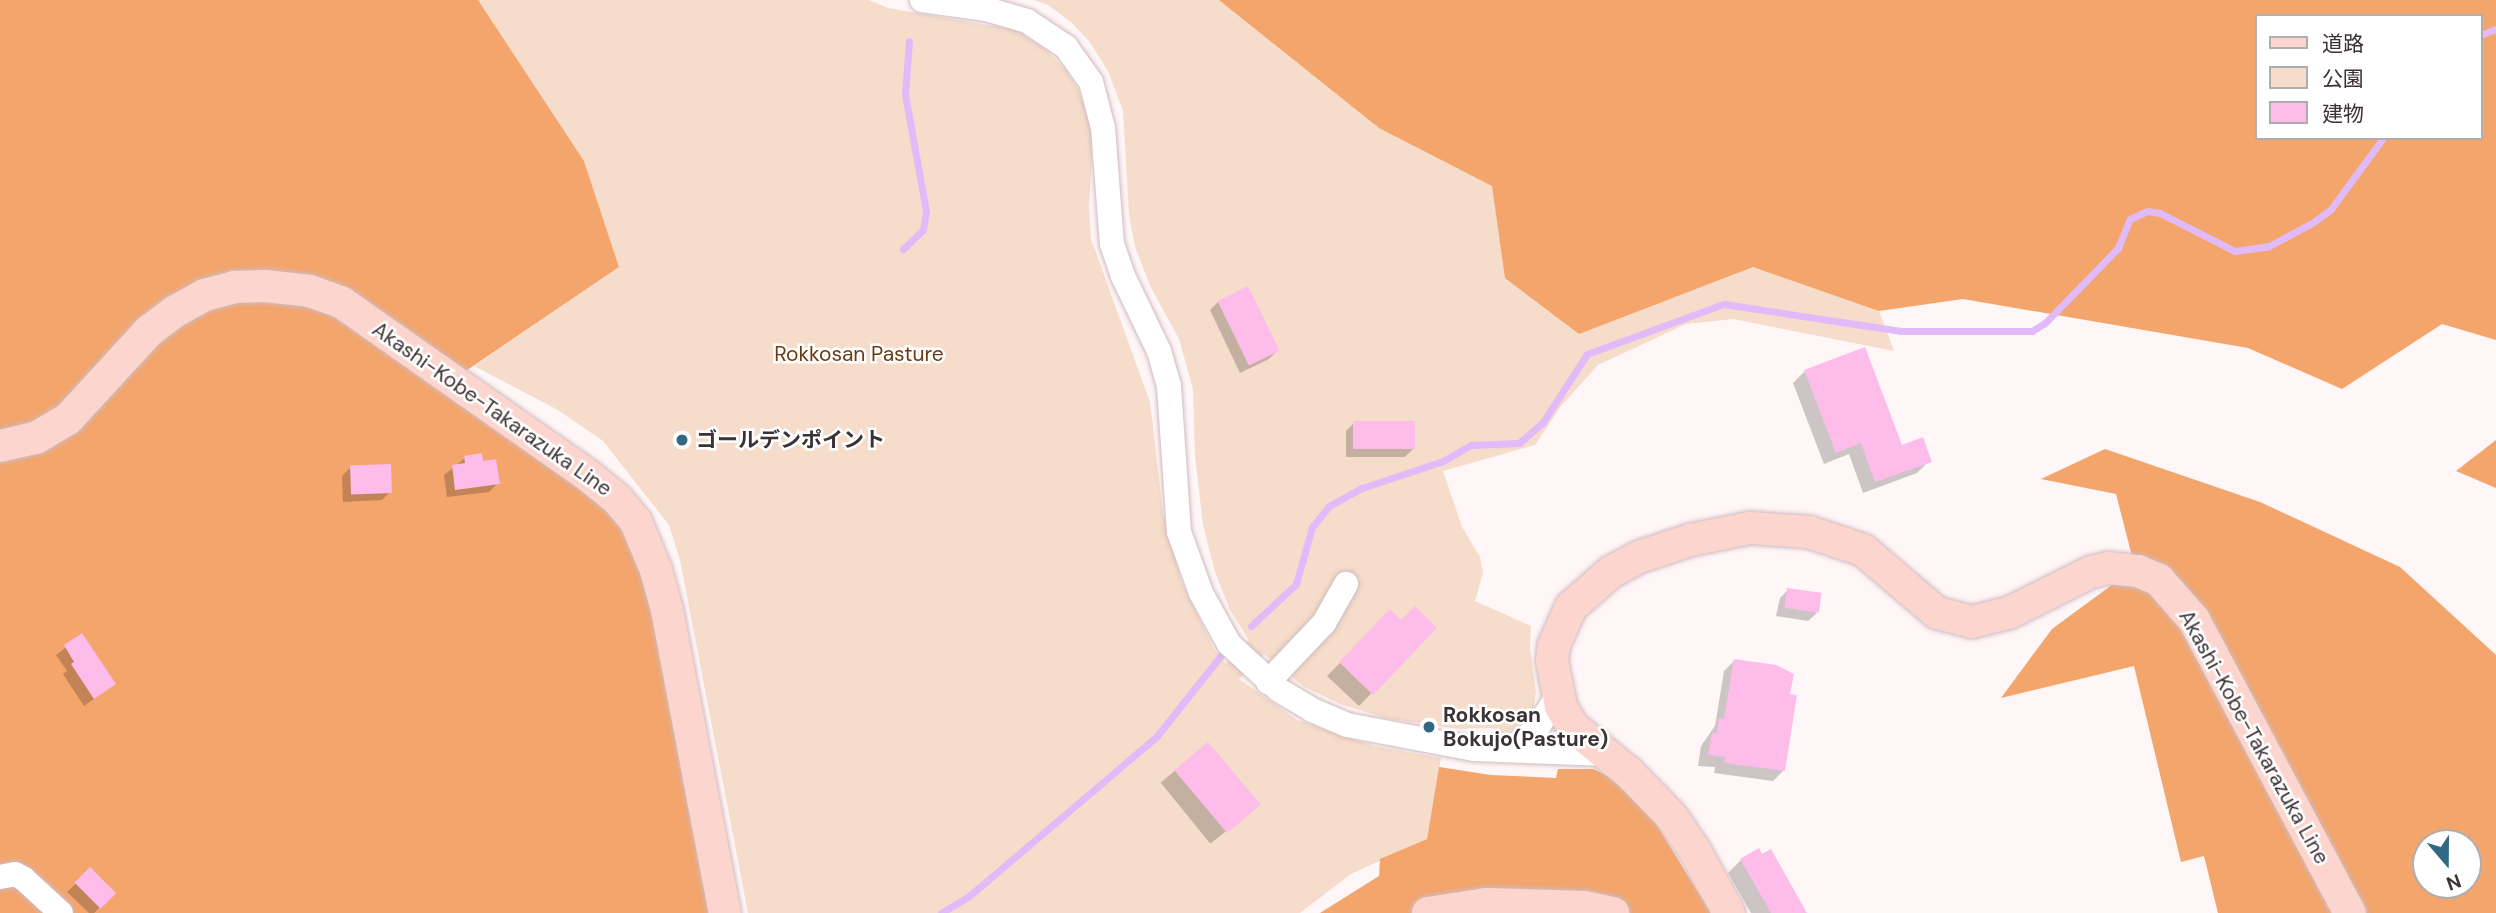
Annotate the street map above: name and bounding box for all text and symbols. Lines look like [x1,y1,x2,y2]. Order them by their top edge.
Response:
legend [2254,14,2482,140]
text: 道路 [2322,30,2364,58]
text: 公園 [2322,65,2364,93]
text: 建物 [2322,100,2364,128]
street label: Akashi-Kobe-Takarazuka Line [368,317,616,501]
park label: Rokkosan Pasture [774,341,944,367]
place label: ゴールデンポイント [696,427,885,453]
marker: ゴールデンポイント [674,432,690,448]
street label: Akashi-Kobe-Takarazuka Line [2174,606,2334,868]
place label: Rokkosan Bokujo(Pasture) [1443,702,1608,752]
marker: Rokkosan Bokujo(Pasture) [1421,719,1437,735]
north arrow [2412,829,2482,899]
text: N [2443,868,2464,896]

